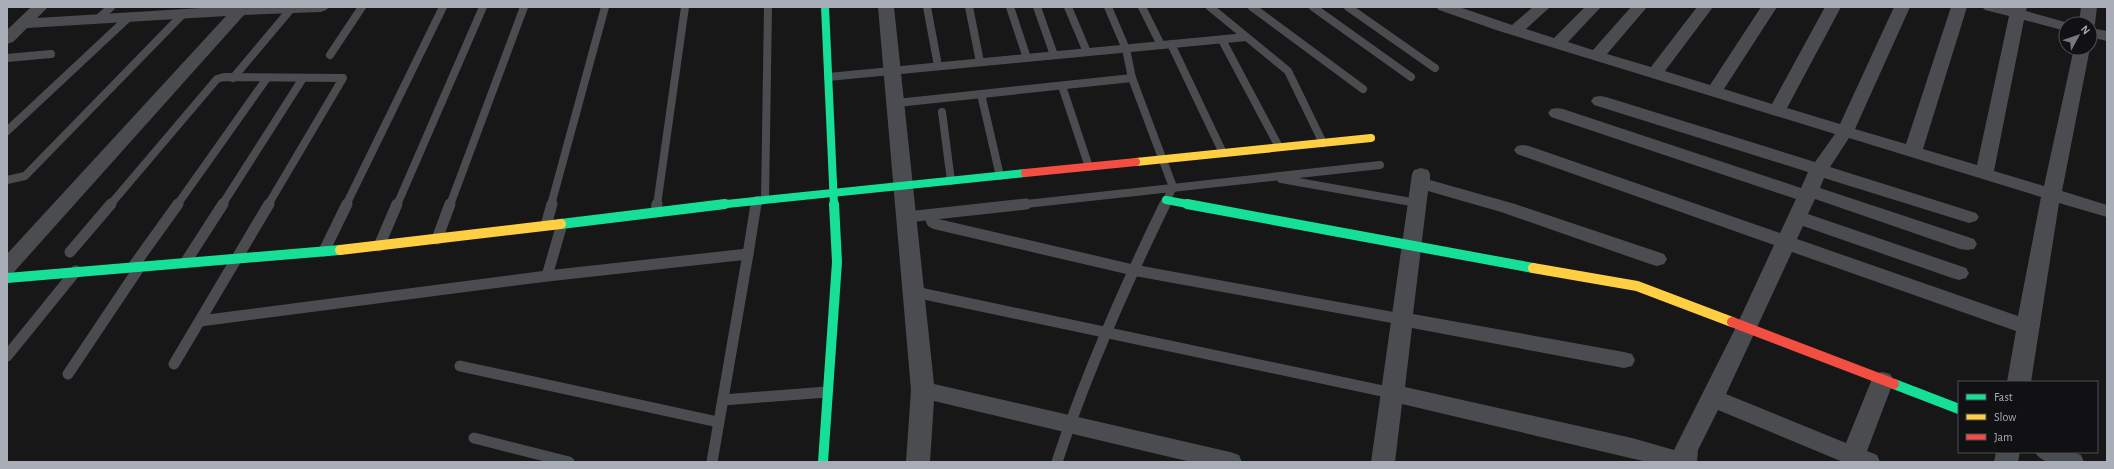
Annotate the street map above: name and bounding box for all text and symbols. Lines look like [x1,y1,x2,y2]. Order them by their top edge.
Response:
north arrow [2058,16,2098,56]
text: N [2079,23,2092,36]
legend [1958,381,2098,453]
text: Fast [1994,391,2013,403]
text: Slow [1994,411,2016,423]
text: Jam [1994,431,2013,443]

